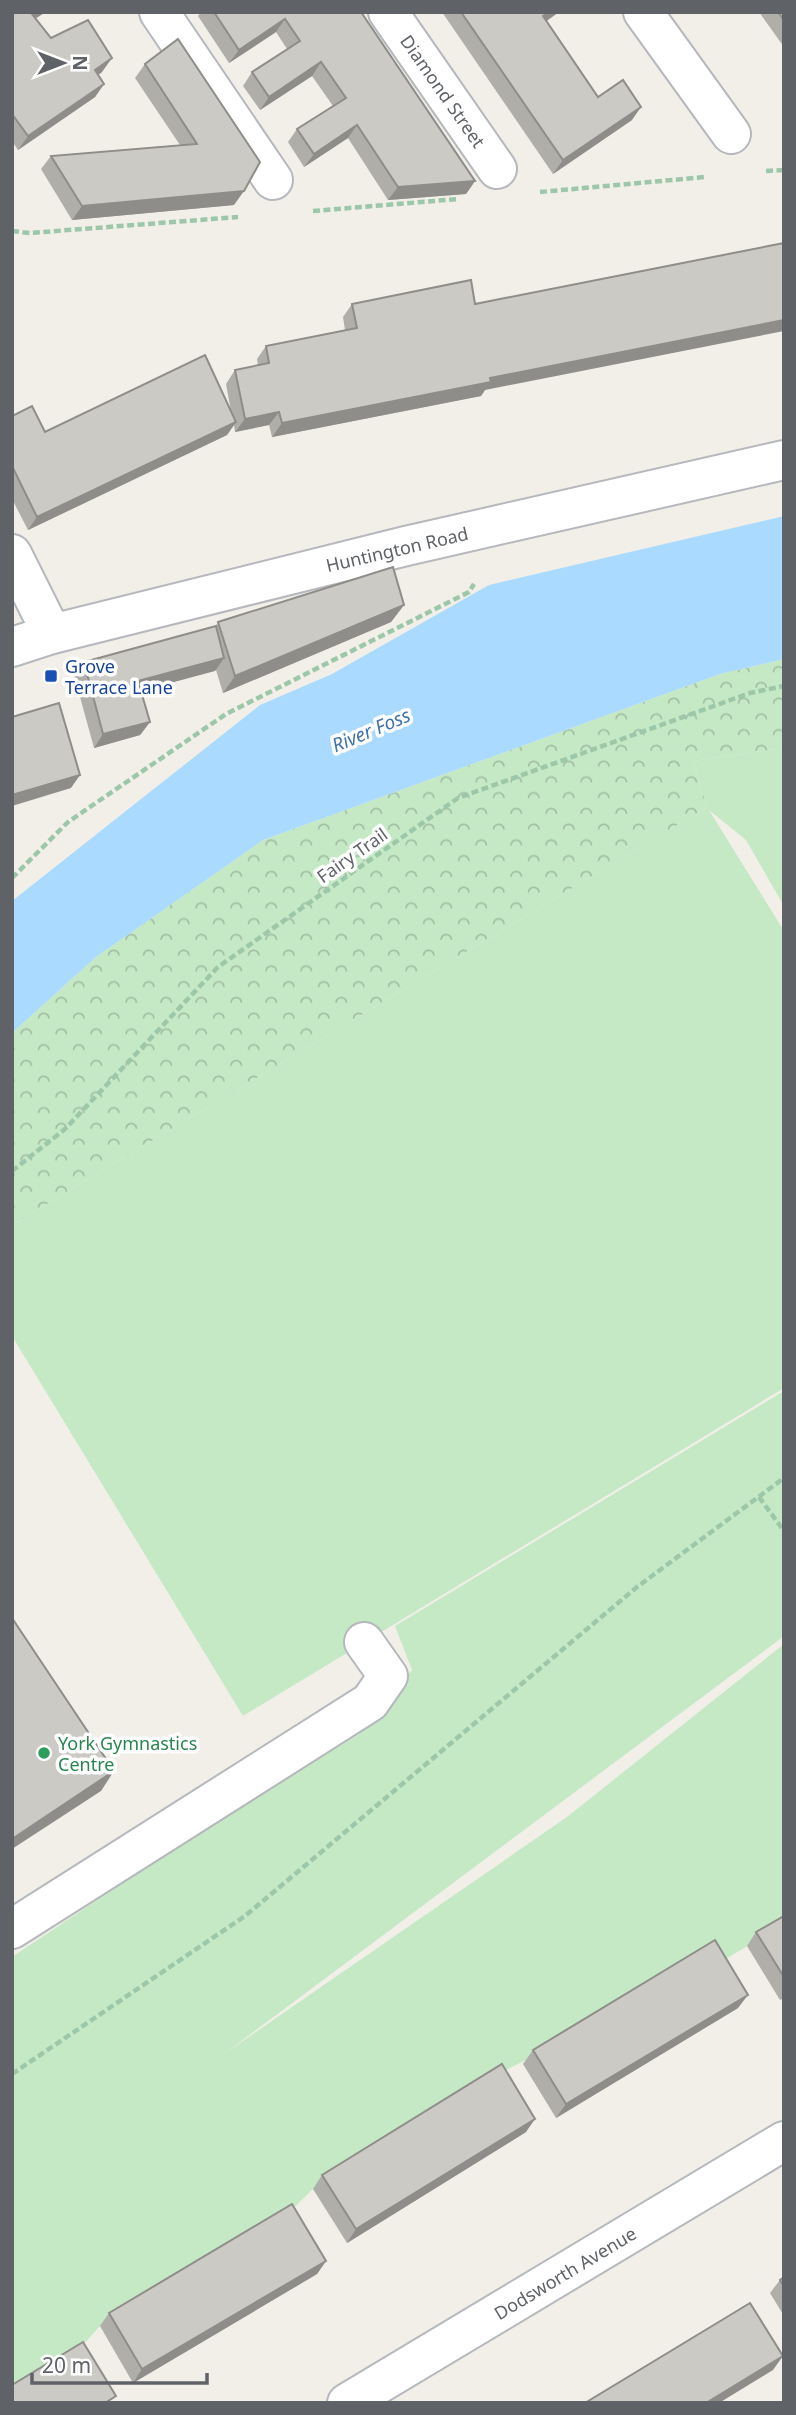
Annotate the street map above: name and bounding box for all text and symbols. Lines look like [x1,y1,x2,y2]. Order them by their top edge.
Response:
north arrow [28,28,98,98]
street label: Diamond Street [395,30,491,153]
text: N [67,55,93,71]
street label: Huntington Road [323,521,471,577]
place label: Grove Terrace Lane [65,654,173,699]
marker: Grove Terrace Lane [43,668,59,684]
water label: River Foss [328,702,414,758]
street label: Fairy Trail [312,822,392,888]
place label: York Gymnastics Centre [58,1731,197,1776]
marker: York Gymnastics Centre [36,1745,52,1761]
street label: Dodsworth Avenue [490,2221,640,2325]
scale bar [32,2342,206,2386]
text: 20 m [42,2351,91,2379]

